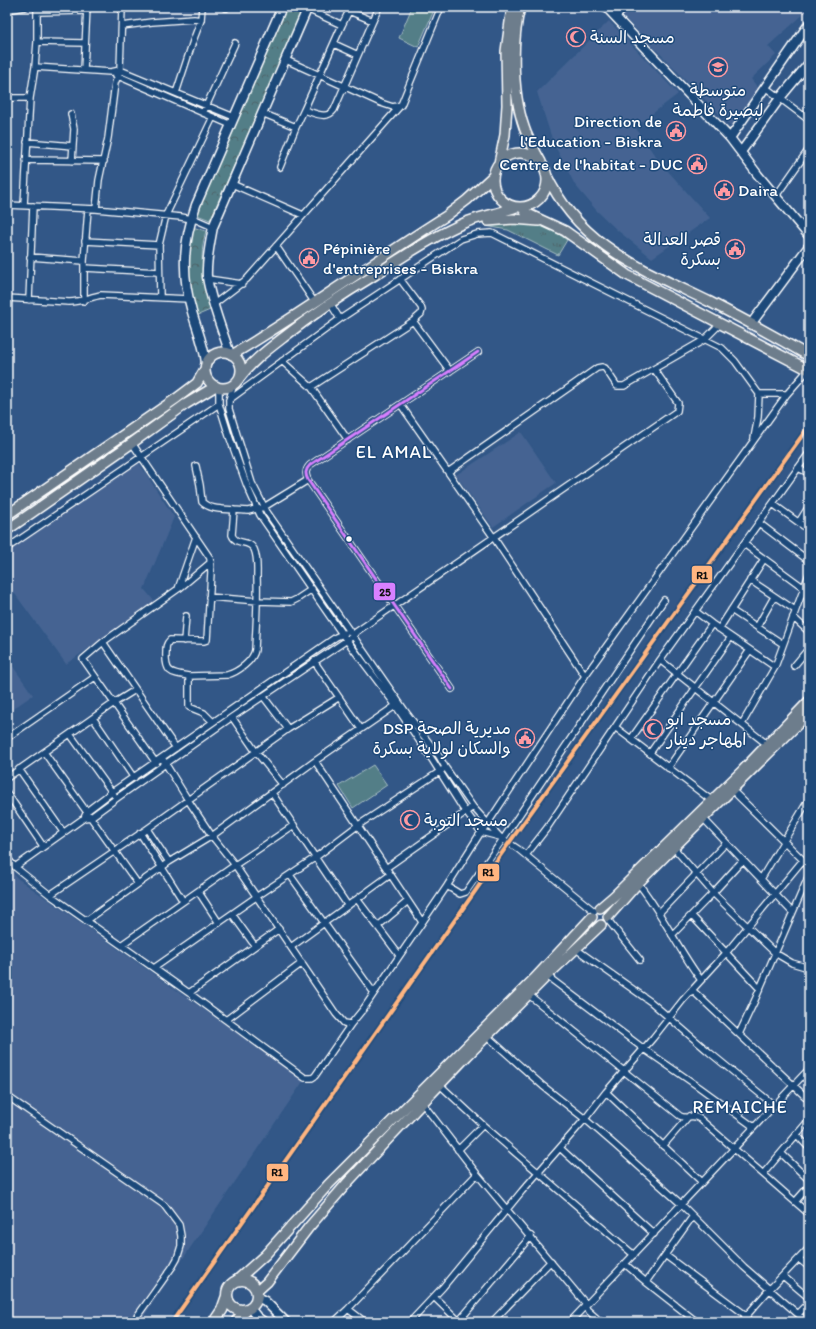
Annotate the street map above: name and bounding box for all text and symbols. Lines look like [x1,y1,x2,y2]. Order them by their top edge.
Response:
mosque icon: مسجد السنة [565,26,587,48]
place label: مسجد السنة [590,27,675,47]
school or university icon: متوسطة لبصيرة فاطمة [707,56,729,78]
place label: متوسطة لبصيرة فاطمة [672,80,764,120]
place label: Direction de l'Education - Biskra [520,111,662,151]
public building icon: Direction de l'Education - Biskra [665,120,687,142]
public building icon: Centre de l'habitat - DUC [686,153,708,175]
place label: Centre de l'habitat - DUC [499,154,683,174]
public building icon: Daira [713,179,735,201]
place label: Daira [738,180,778,200]
place label: قصر العدالة بسكرة [644,229,721,269]
place label: Pépinière d'entreprises - Biskra [323,238,478,278]
public building icon: قصر العدالة بسكرة [724,238,746,260]
public building icon: Pépinière d'entreprises - Biskra [298,247,320,269]
district label: EL AMAL [356,441,432,463]
unlabelled marker [344,534,354,544]
line badge: R1 [691,565,713,584]
text: R1 [696,569,709,582]
line badge: 25 [373,582,396,601]
text: 25 [379,586,391,599]
place label: مسجد ابو المهاجر دينار [665,709,747,749]
place label: DSP مديرية الصحة والسكان لولاية بسكرة [373,718,511,760]
mosque icon: مسجد ابو المهاجر دينار [642,718,664,740]
public building icon: DSP مديرية الصحة والسكان لولاية بسكرة [514,727,536,749]
mosque icon: مسجد التوبة [399,809,421,831]
place label: مسجد التوبة [424,810,508,831]
line badge: R1 [477,863,500,882]
text: R1 [482,866,495,879]
district label: REMAICHE [692,1096,788,1118]
line badge: R1 [266,1163,289,1182]
text: R1 [271,1166,284,1179]

